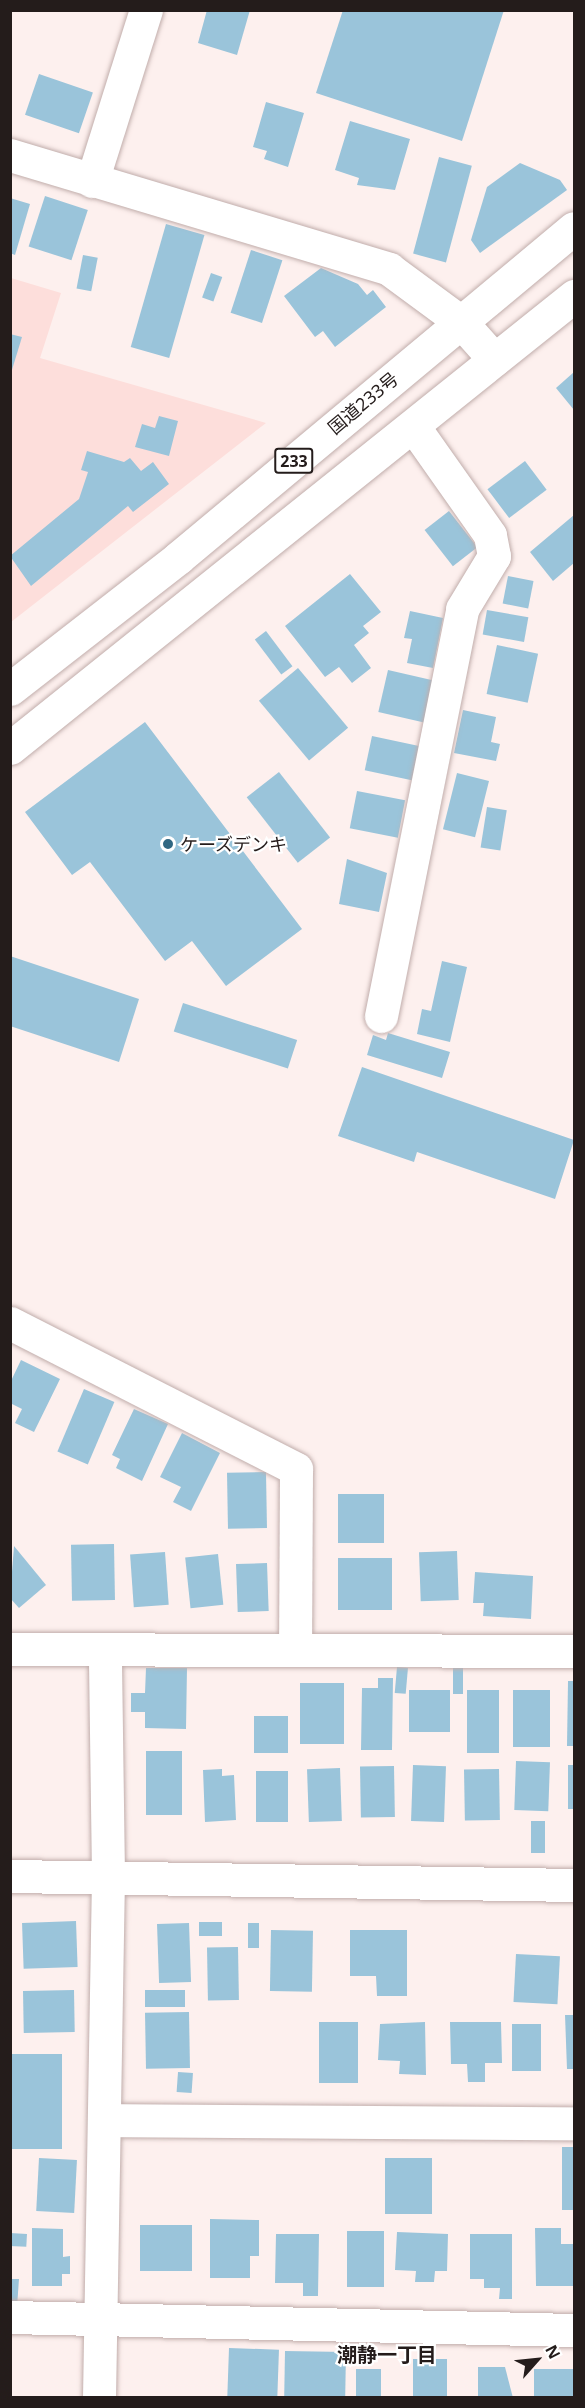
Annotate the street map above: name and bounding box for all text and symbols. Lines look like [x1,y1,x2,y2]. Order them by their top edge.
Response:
street label: 国道233号 [324,367,402,439]
road number: 233 [273,448,315,474]
place label: ケーズデンキ [180,833,288,855]
marker: ケーズデンキ [161,837,175,851]
north arrow [507,2330,567,2390]
text: N [540,2341,566,2363]
district label: 潮静一丁目 [337,2342,437,2366]

